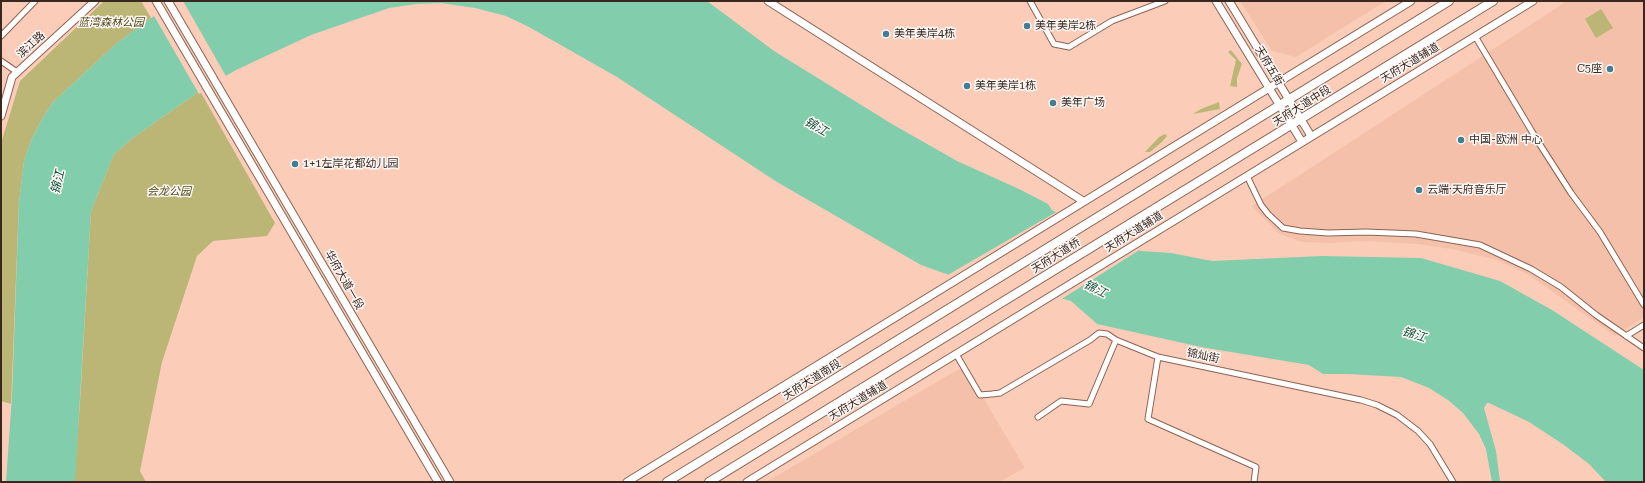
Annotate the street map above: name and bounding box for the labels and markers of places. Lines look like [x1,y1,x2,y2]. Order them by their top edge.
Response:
place label: 美年美岸2栋 [1035,19,1096,33]
marker: 美年美岸2栋 [1022,21,1032,31]
place label: 美年美岸4栋 [894,27,955,41]
marker: 美年美岸4栋 [881,29,891,39]
place label: C5座 [1577,62,1602,76]
marker: C5座 [1605,64,1615,74]
place label: 美年美岸1栋 [975,79,1036,93]
marker: 美年美岸1栋 [962,81,972,91]
place label: 美年广场 [1061,96,1105,110]
marker: 美年广场 [1048,98,1058,108]
place label: 中国-欧洲 中心 [1469,133,1543,147]
marker: 中国-欧洲 中心 [1456,135,1466,145]
place label: 1+1左岸花都幼儿园 [303,157,398,171]
marker: 1+1左岸花都幼儿园 [290,159,300,169]
place label: 云端·天府音乐厅 [1427,183,1507,197]
marker: 云端·天府音乐厅 [1414,185,1424,195]

